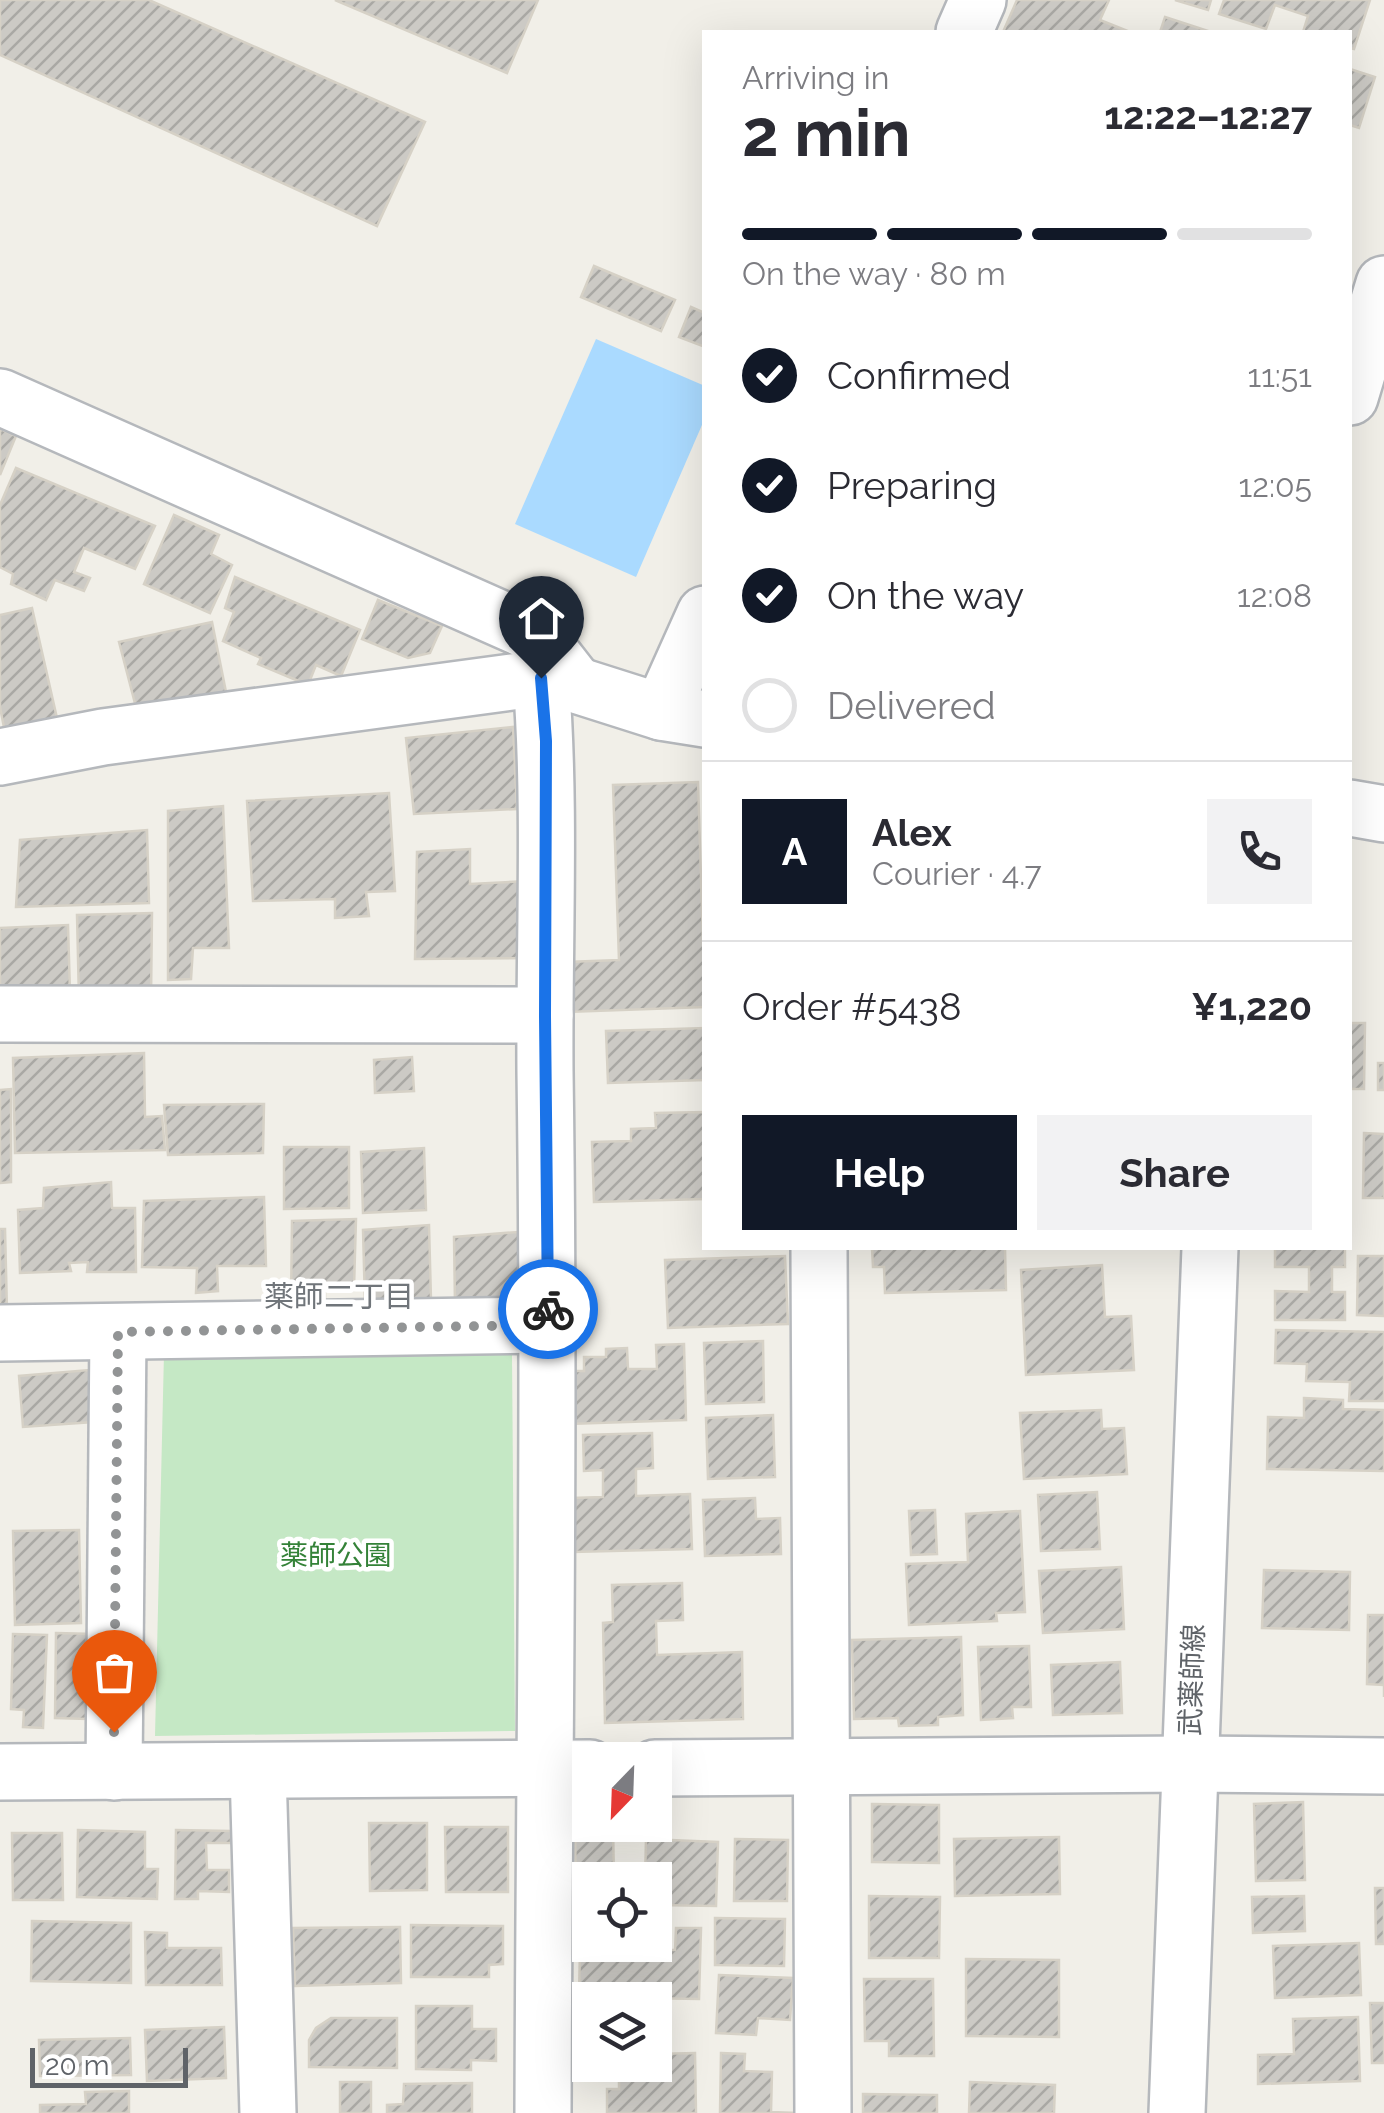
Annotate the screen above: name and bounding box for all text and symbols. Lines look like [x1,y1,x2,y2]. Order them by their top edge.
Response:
text: Arriving in [742,59,889,96]
text: 12:22–12:27 [1104,93,1312,138]
text: 2 min [742,95,911,171]
text: On the way · 80 m [742,255,1006,292]
icon: check [742,348,797,403]
text: Confirmed [827,353,1011,398]
text: 11:51 [1247,357,1312,394]
icon: check [742,458,797,513]
text: Preparing [827,463,997,508]
text: 12:05 [1239,467,1312,504]
icon: check [742,568,797,623]
text: On the way [827,573,1024,618]
pin [499,576,584,679]
text: 12:08 [1237,577,1312,614]
icon: home [514,591,569,646]
text: Delivered [827,683,996,728]
button: phone [1207,799,1312,904]
text: Alex [872,810,952,855]
text: A [782,829,807,874]
text: Courier · 4.7 [872,855,1042,892]
text: Order #5438 [742,984,961,1029]
text: ¥1,220 [1191,984,1312,1029]
button: Help [742,1115,1017,1230]
button: Share [1037,1115,1312,1230]
courier [498,1259,598,1359]
district label: 薬師二丁目 [264,1279,414,1314]
icon: bike [521,1282,576,1337]
park label: 薬師公園 [280,1539,392,1572]
street label: 武薬師線 [1174,1623,1210,1737]
pin [72,1630,157,1733]
icon: bag [87,1645,142,1700]
north arrow [572,1742,672,1842]
map controls [572,1742,672,2082]
button: locate [572,1862,672,1962]
button: layers [572,1982,672,2082]
scale bar [30,2043,188,2088]
text: 20 m [45,2049,110,2082]

